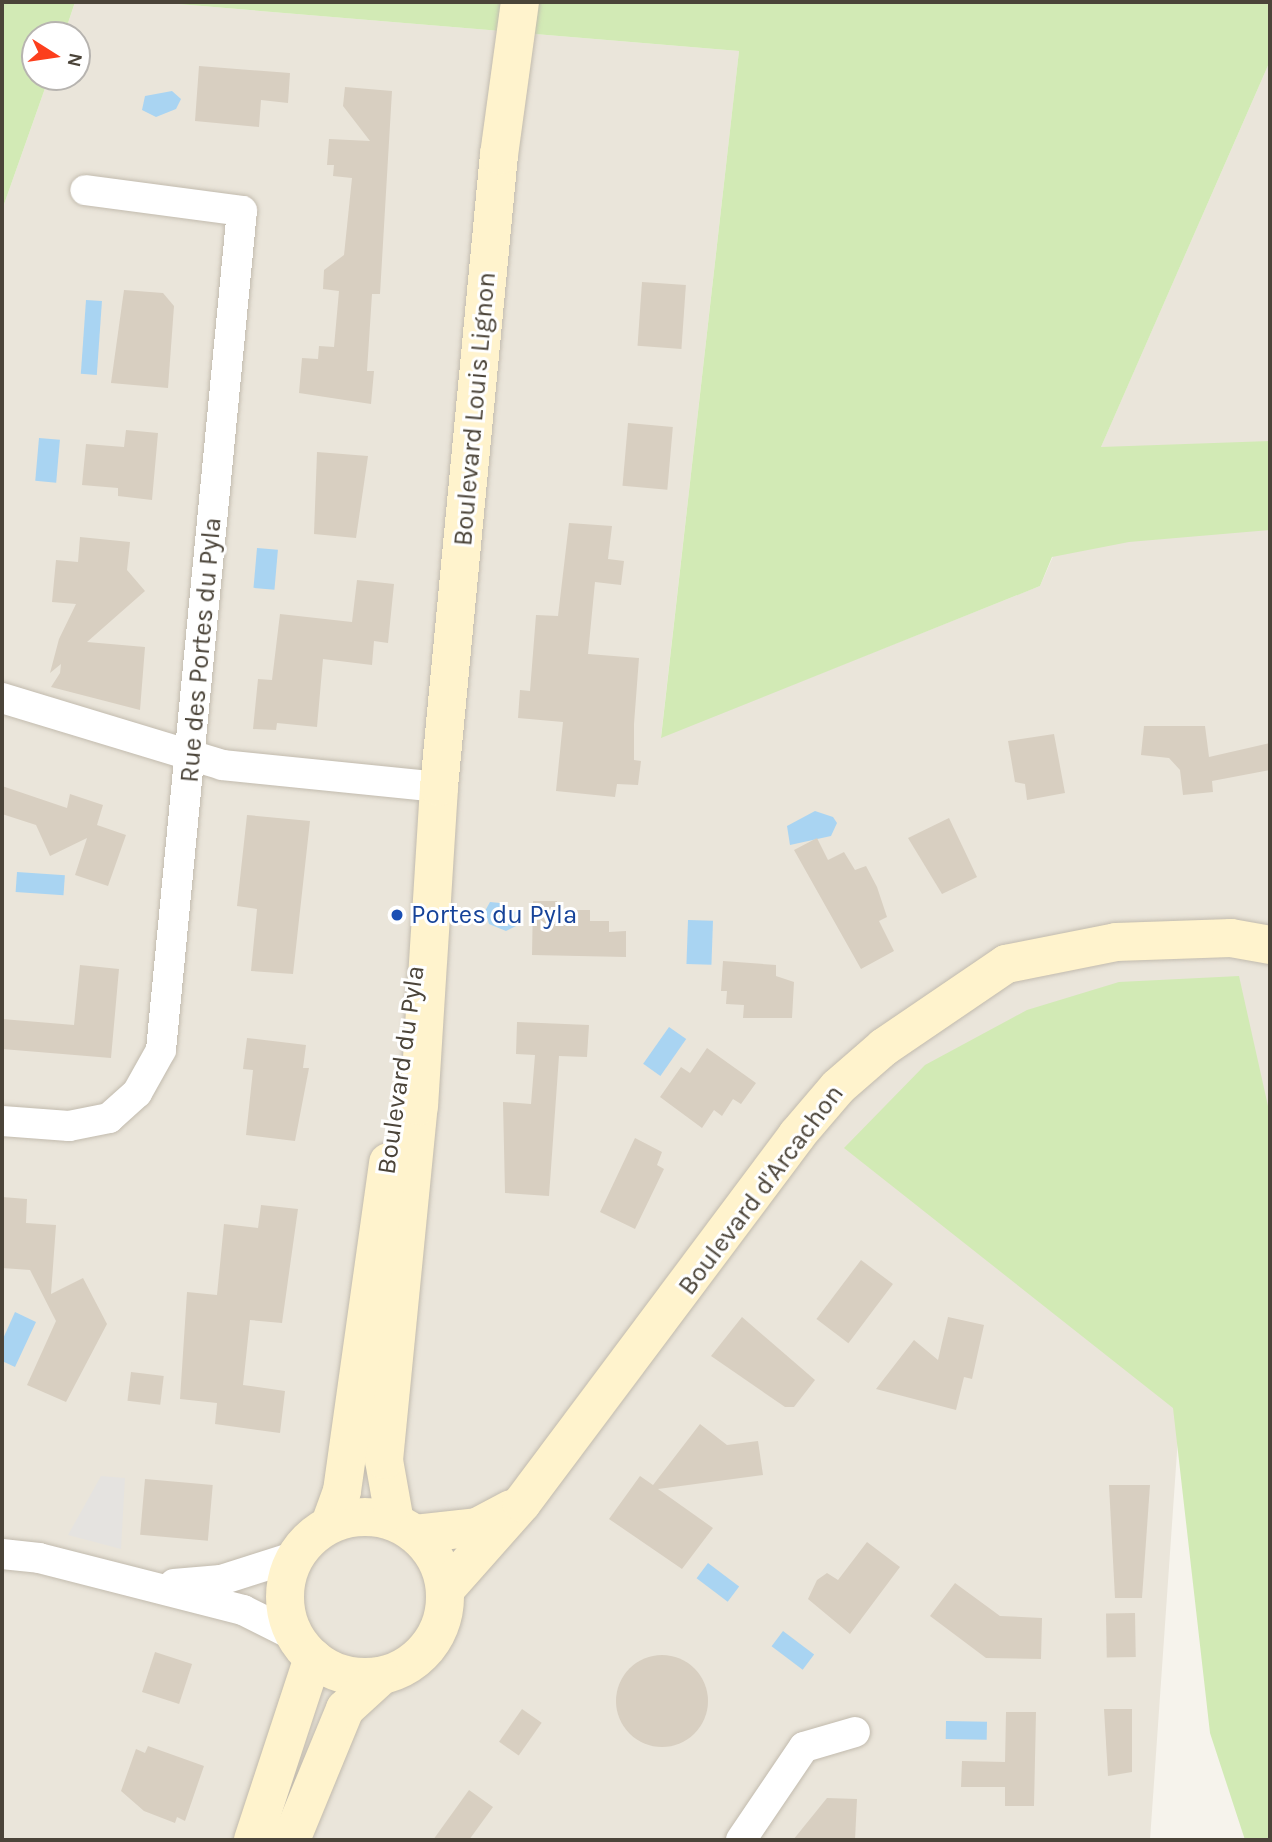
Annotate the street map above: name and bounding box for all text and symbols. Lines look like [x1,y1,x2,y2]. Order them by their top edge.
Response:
north arrow [21,21,91,91]
text: N [62,51,87,69]
street label: Boulevard Louis Lignon [447,271,503,547]
street label: Rue des Portes du Pyla [174,516,228,784]
place label: Portes du Pyla [411,899,577,931]
marker: Portes du Pyla [389,907,405,923]
street label: Boulevard du Pyla [371,964,431,1176]
street label: Boulevard d'Arcachon [672,1079,850,1301]

